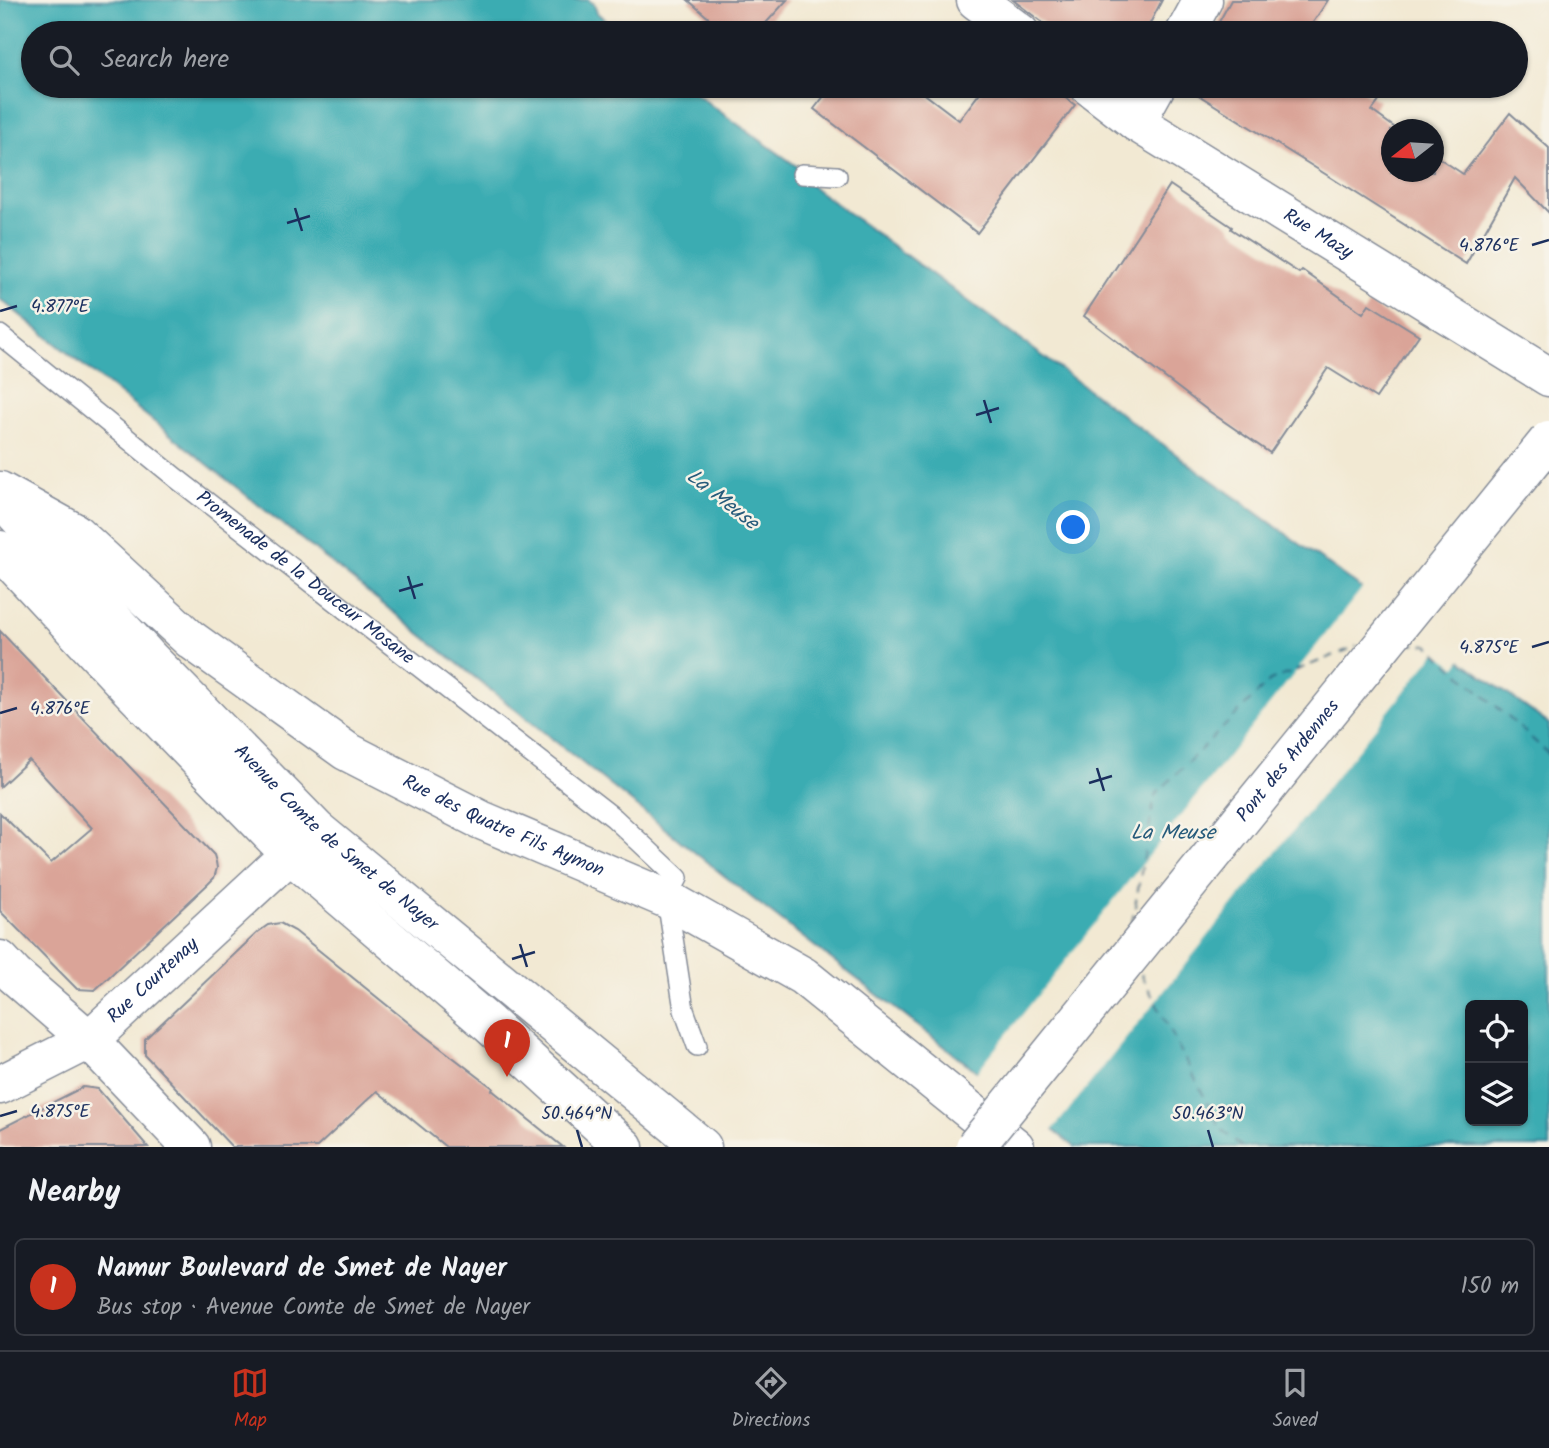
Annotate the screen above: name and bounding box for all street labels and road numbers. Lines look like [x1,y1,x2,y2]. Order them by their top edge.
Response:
street label: Rue Mazy [1277,201,1360,268]
street label: Promenade de la Douceur Mosane [189,483,421,673]
street label: Pont des Ardennes [1229,693,1347,829]
street label: Avenue Comte de Smet de Nayer [226,737,446,940]
street label: Rue des Quatre Fils Aymon [397,767,609,886]
street label: Rue Courtenay [100,930,207,1031]

